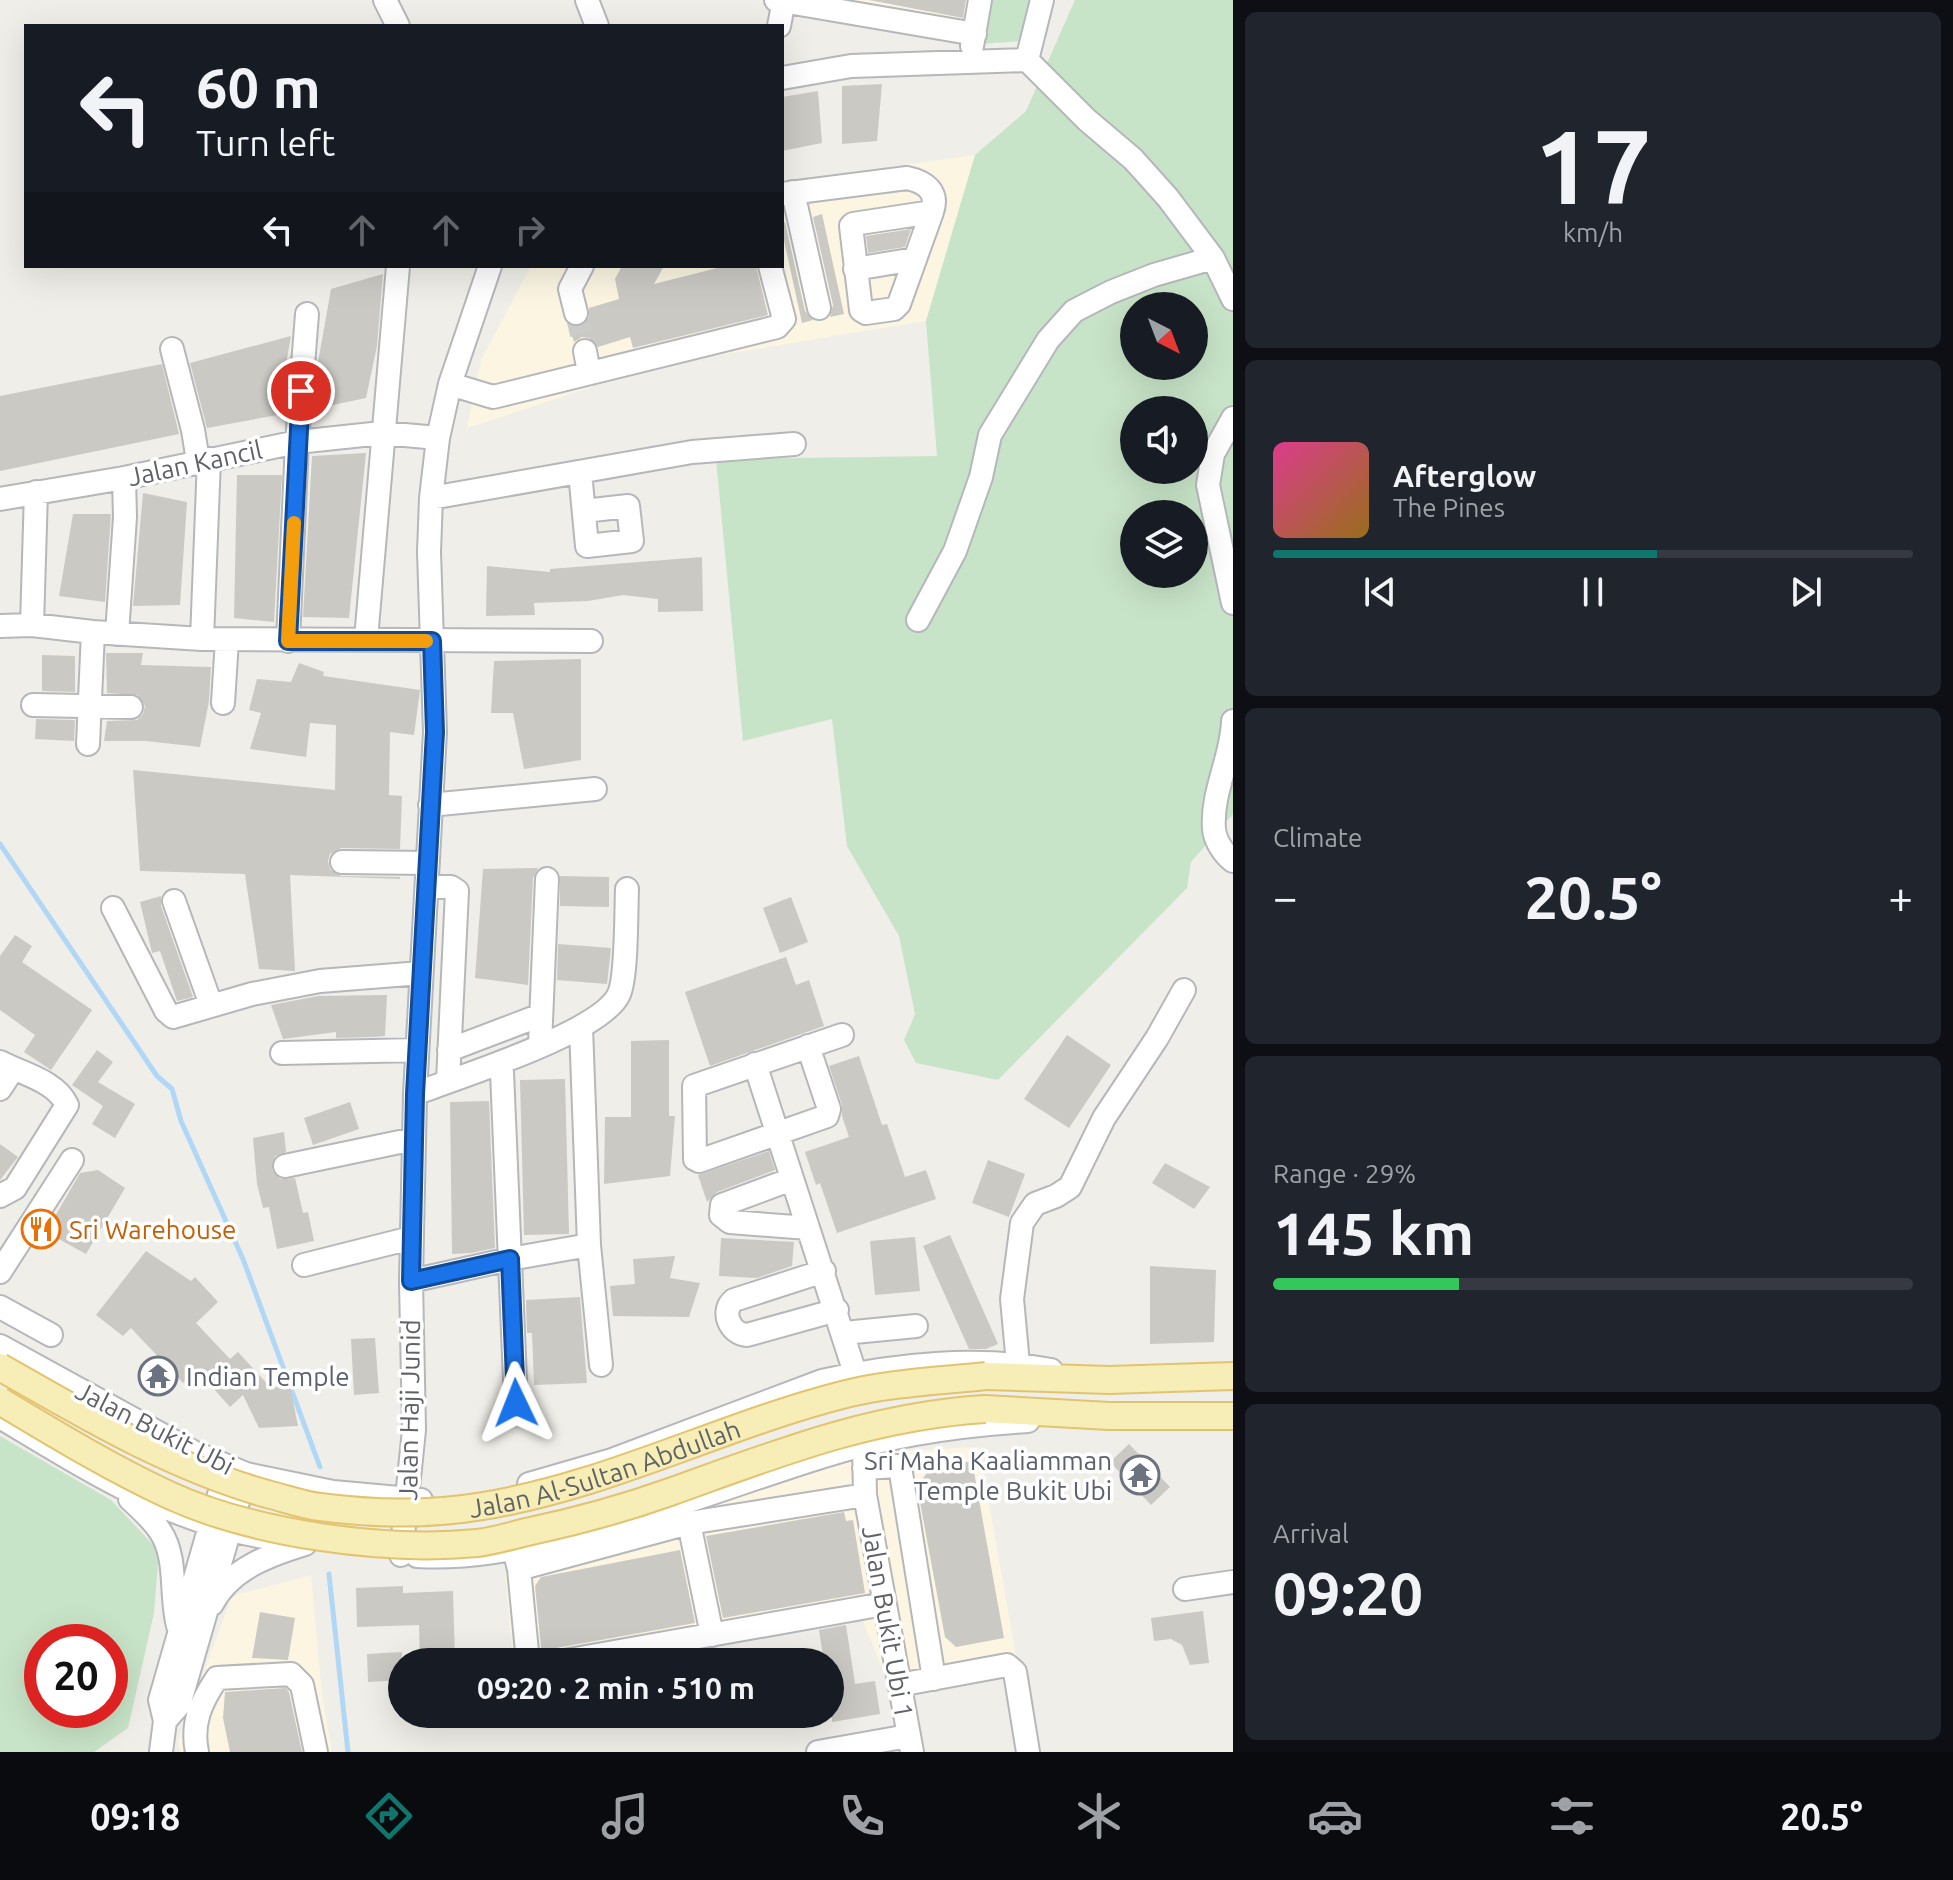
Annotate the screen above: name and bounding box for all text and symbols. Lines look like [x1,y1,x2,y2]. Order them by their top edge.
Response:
icon: left [64,56,168,160]
text: 60 m [196,56,321,119]
text: 17 [1534,107,1652,224]
text: Turn left [196,122,335,163]
icon: left [256,208,300,252]
icon: ahead [340,208,384,252]
icon: ahead [424,208,468,252]
icon: right [508,208,552,252]
text: km/h [1563,218,1623,247]
north arrow [1120,292,1208,380]
map controls [1120,292,1208,588]
pin [267,357,335,425]
icon: arrive [279,369,323,413]
button: sound [1120,396,1208,484]
street label: Jalan Kancil [125,435,265,491]
text: Afterglow [1393,459,1536,493]
text: The Pines [1393,493,1505,522]
button: layers [1120,500,1208,588]
icon: previous [1358,570,1402,614]
icon: pause [1571,570,1615,614]
icon: next [1784,570,1828,614]
text: Climate [1273,823,1362,852]
text: 20.5° [1524,863,1662,930]
text: − [1273,872,1298,921]
text: + [1888,872,1913,921]
text: Range · 29% [1273,1159,1416,1188]
text: 145 km [1273,1199,1474,1266]
restaurant icon: Sri Warehouse [20,1208,62,1250]
place label: Sri Warehouse [69,1215,236,1244]
street label: Jalan Haji Junid [393,1319,425,1501]
temple icon: Indian Temple [137,1355,179,1397]
position arrow [474,1361,558,1445]
place label: Indian Temple [186,1362,350,1391]
street label: Jalan Bukit Ubi [71,1376,239,1480]
street label: Jalan Al-Sultan Abdullah [467,1414,744,1522]
place label: Sri Maha Kaaliamman Temple Bukit Ubi [864,1446,1112,1505]
temple icon: Sri Maha Kaaliamman Temple Bukit Ubi [1119,1454,1161,1496]
text: Arrival [1273,1519,1349,1548]
street label: Jalan Bukit Ubi 1 [857,1524,919,1720]
text: 09:20 [1273,1559,1423,1626]
speed limit sign: 20 [24,1624,128,1728]
text: 09:20 · 2 min · 510 m [477,1671,755,1705]
icon: directions [361,1788,417,1844]
icon: music [597,1788,653,1844]
icon: phone [834,1788,890,1844]
icon: climate [1071,1788,1127,1844]
icon: car [1307,1788,1363,1844]
icon: filters [1544,1788,1600,1844]
text: 09:18 [90,1796,180,1837]
text: 20.5° [1780,1796,1863,1837]

